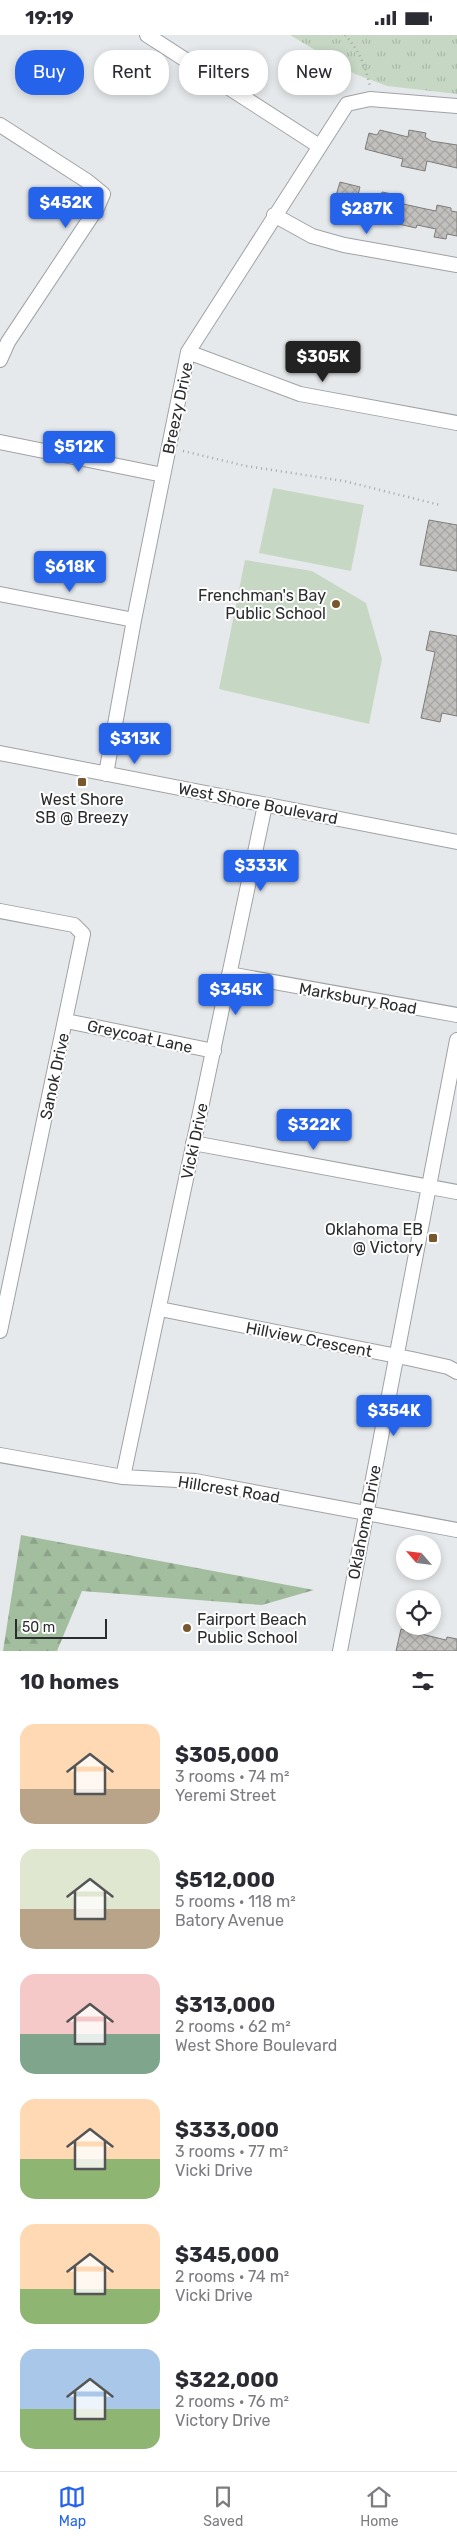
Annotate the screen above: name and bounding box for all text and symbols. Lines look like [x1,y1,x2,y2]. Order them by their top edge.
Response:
text: 19:19 [25,6,74,29]
chip: Buy [15,50,84,95]
chip: Rent [94,50,169,95]
chip: Filters [179,50,268,95]
chip: New [278,50,351,95]
pin: $452K [31,187,101,229]
text: $452K [40,193,92,212]
pin: $287K [332,193,402,235]
text: $287K [341,199,393,218]
pin: $305K [288,341,358,383]
text: $305K [296,347,350,366]
street label: Breezy Drive [158,360,197,456]
pin: $512K [44,431,114,473]
text: $512K [54,437,104,456]
pin: $618K [35,551,105,593]
text: $618K [45,557,95,576]
place label: Frenchman's Bay Public School [198,586,326,623]
marker: Frenchman's Bay Public School [330,598,342,610]
pin: $313K [100,723,170,765]
text: $313K [110,729,160,748]
marker: West Shore SB @ Breezy [76,776,88,788]
street label: West Shore Boulevard [176,779,339,828]
place label: West Shore SB @ Breezy [35,790,129,827]
pin: $333K [226,849,296,892]
text: $333K [235,856,287,875]
pin: $345K [201,973,271,1016]
street label: Marksbury Road [297,979,418,1018]
text: $345K [209,980,263,999]
street label: Greycoat Lane [85,1016,194,1057]
street label: Sanok Drive [36,1031,73,1121]
street label: Vicki Drive [177,1101,212,1181]
pin: $322K [279,1109,349,1151]
text: $322K [288,1115,340,1134]
place label: Oklahoma EB @ Victory [325,1220,423,1257]
marker: Oklahoma EB @ Victory [427,1232,439,1244]
street label: Hillview Crescent [244,1318,374,1361]
pin: $354K [359,1395,429,1437]
text: $354K [367,1401,421,1420]
street label: Oklahoma Drive [344,1463,385,1581]
street label: Hillcrest Road [177,1472,281,1507]
north arrow [396,1535,441,1580]
map controls [396,1535,441,1635]
button: locate [396,1590,441,1635]
place label: Fairport Beach Public School [197,1610,307,1647]
scale bar [15,1616,108,1639]
text: 50 m [22,1619,55,1636]
marker: Fairport Beach Public School [181,1622,193,1634]
icon: filters [409,1667,437,1695]
text: 10 homes [20,1669,119,1694]
text: $305,000 [175,1742,279,1767]
icon: home [60,1744,120,1804]
text: 3 rooms · 74 m² [175,1767,290,1786]
text: Yeremi Street [175,1786,276,1805]
text: $512,000 [175,1867,275,1892]
icon: home [60,1869,120,1929]
text: 5 rooms · 118 m² [175,1892,296,1911]
text: Batory Avenue [175,1911,284,1930]
text: $313,000 [175,1992,275,2017]
icon: home [60,1994,120,2054]
text: 2 rooms · 62 m² [175,2017,291,2036]
text: West Shore Boulevard [175,2036,337,2055]
text: $333,000 [175,2117,279,2142]
icon: home [60,2119,120,2179]
text: 3 rooms · 77 m² [175,2142,288,2161]
text: Vicki Drive [175,2161,253,2180]
text: $345,000 [175,2242,279,2267]
icon: home [60,2244,120,2304]
text: 2 rooms · 74 m² [175,2267,289,2286]
text: Vicki Drive [175,2286,253,2305]
text: $322,000 [175,2367,279,2392]
icon: home [60,2369,120,2429]
text: 2 rooms · 76 m² [175,2392,289,2411]
text: Victory Drive [175,2411,271,2430]
tab: Map [58,2483,86,2530]
tab: Saved [203,2483,243,2530]
tab: Home [360,2483,399,2530]

